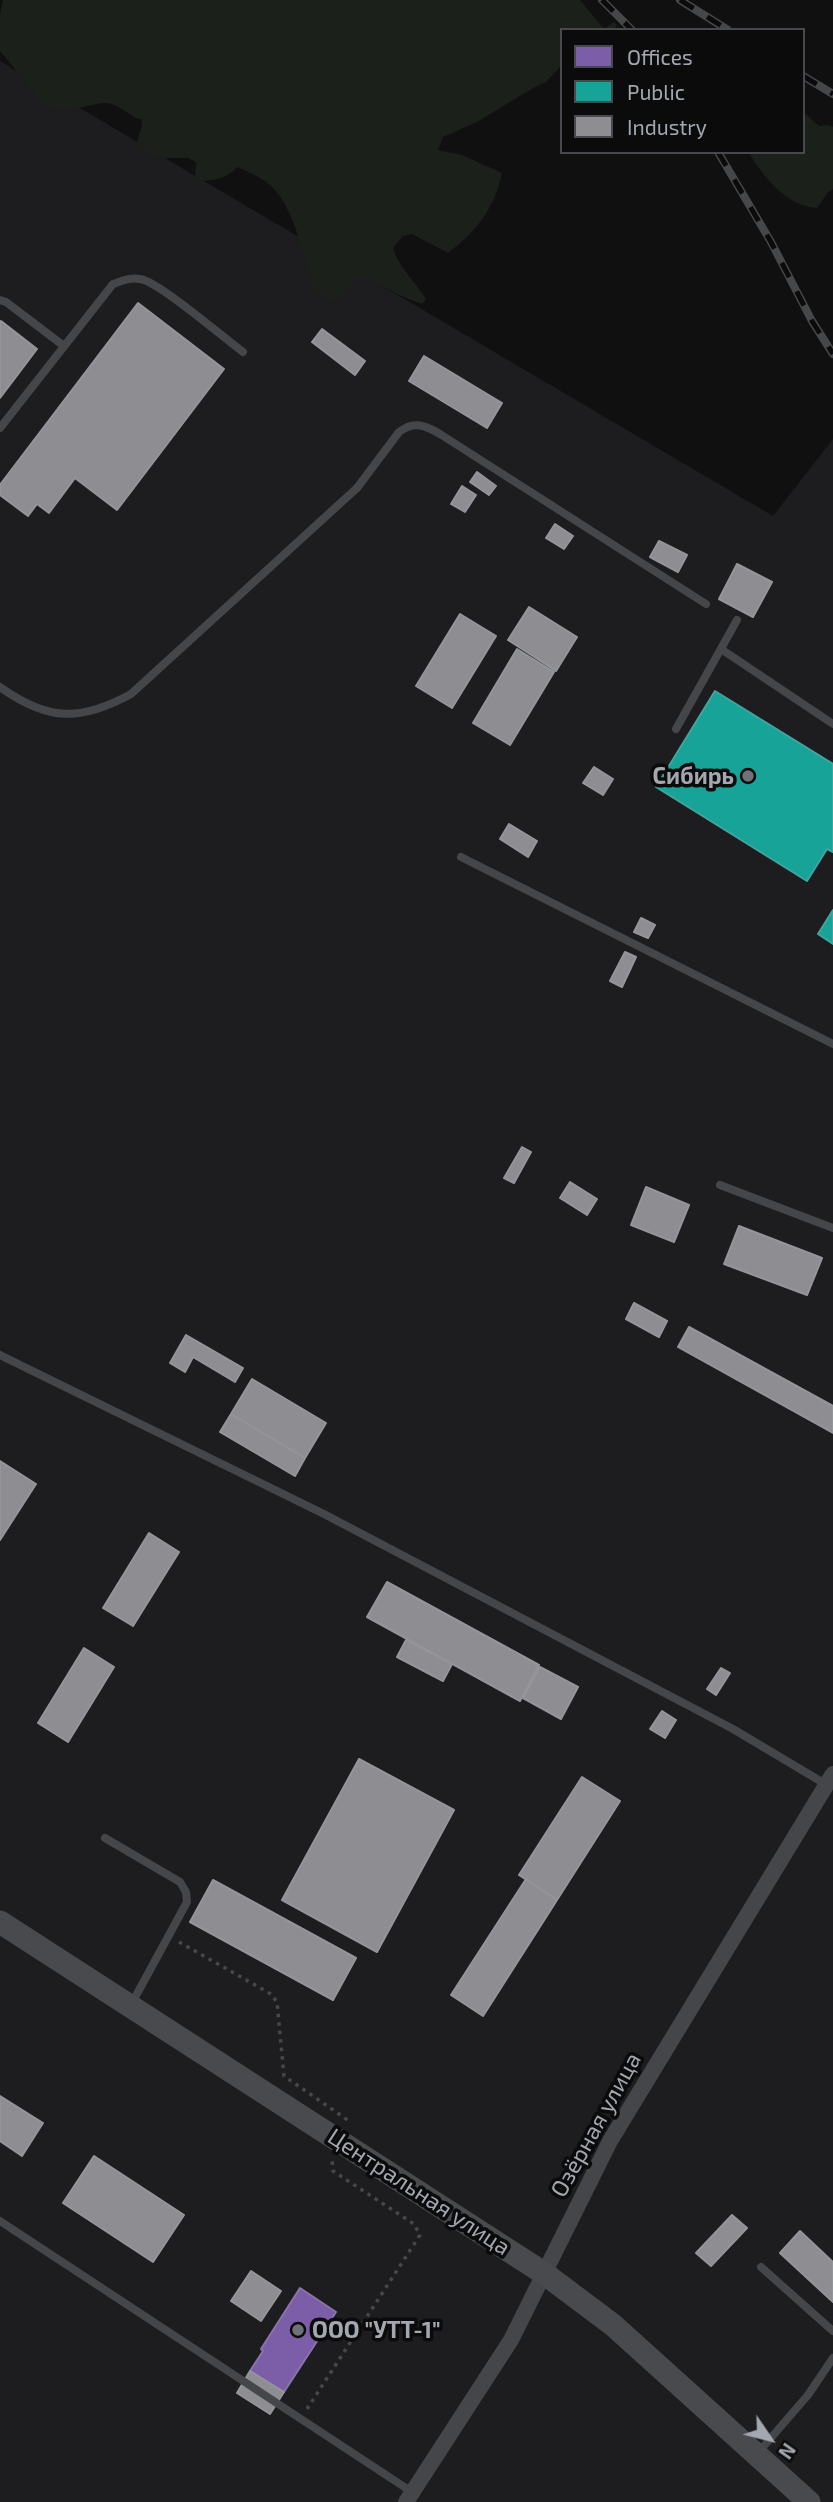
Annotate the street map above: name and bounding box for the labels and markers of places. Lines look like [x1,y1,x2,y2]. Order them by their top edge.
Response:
place label: Сибирь [652,762,734,790]
marker: Сибирь [740,768,756,784]
place label: ООО "УТТ-1" [312,2316,441,2344]
marker: ООО "УТТ-1" [290,2322,306,2338]

